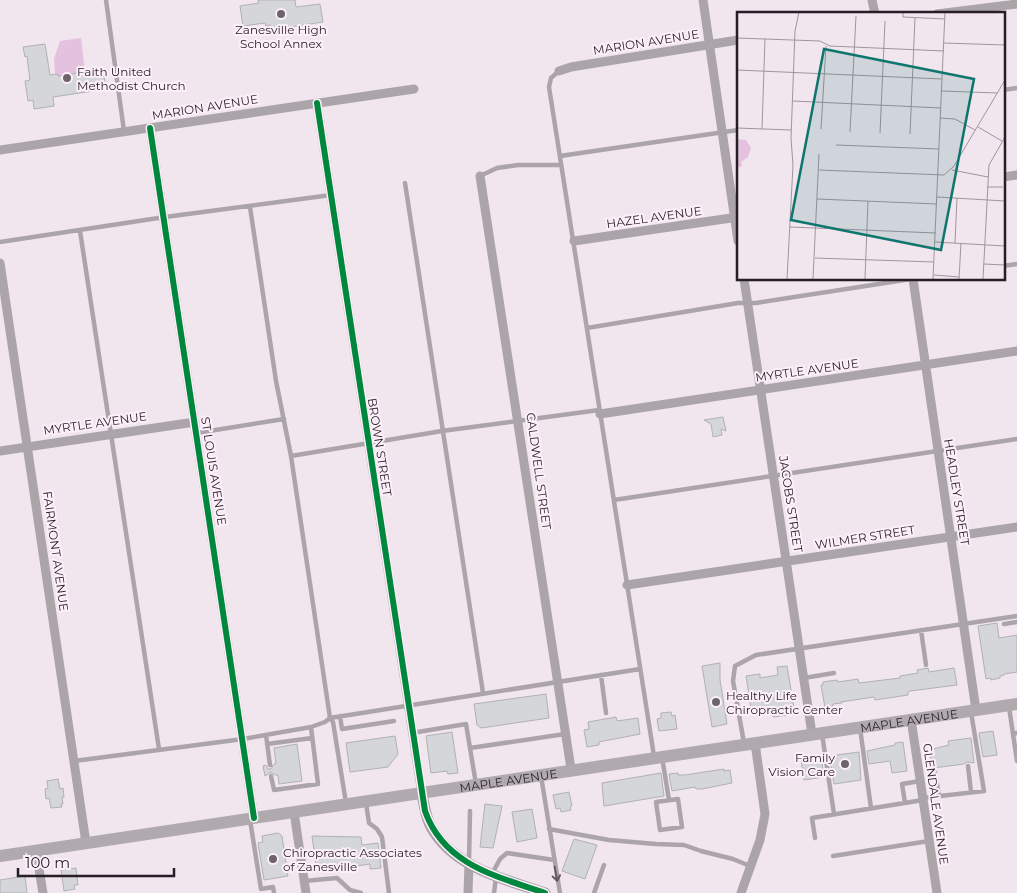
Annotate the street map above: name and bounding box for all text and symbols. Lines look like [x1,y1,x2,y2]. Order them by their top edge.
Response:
marker: Zanesville High School Annex [275,8,287,20]
inset map [737,12,1004,280]
place label: Zanesville High School Annex [235,22,327,51]
street label: MARION AVENUE [592,26,700,58]
place label: Faith United Methodist Church [77,64,186,93]
marker: Faith United Methodist Church [61,72,73,84]
street label: MARION AVENUE [151,91,259,123]
street label: HAZEL AVENUE [605,203,703,231]
street label: MYRTLE AVENUE [754,355,860,385]
street label: BROWN STREET [365,397,395,497]
street label: MYRTLE AVENUE [42,408,148,438]
street label: CALDWELL STREET [523,412,555,531]
street label: ST LOUIS AVENUE [198,416,230,526]
street label: HEADLEY STREET [941,438,973,547]
street label: JACOBS STREET [776,454,806,554]
street label: FAIRMONT AVENUE [40,490,72,612]
street label: WILMER STREET [814,522,916,552]
place label: Healthy Life Chiropractic Center [726,688,843,717]
marker: Healthy Life Chiropractic Center [710,696,722,708]
street label: MAPLE AVENUE [859,705,959,735]
street label: GLENDALE AVENUE [920,742,952,866]
place label: Family Vision Care [768,750,835,779]
marker: Family Vision Care [839,758,851,770]
street label: MAPLE AVENUE [459,765,558,795]
place label: Chiropractic Associates of Zanesville [283,845,422,874]
scale bar [18,846,174,878]
text: 100 m [25,853,70,872]
marker: Chiropractic Associates of Zanesville [267,853,279,865]
one-way arrow [552,866,562,882]

